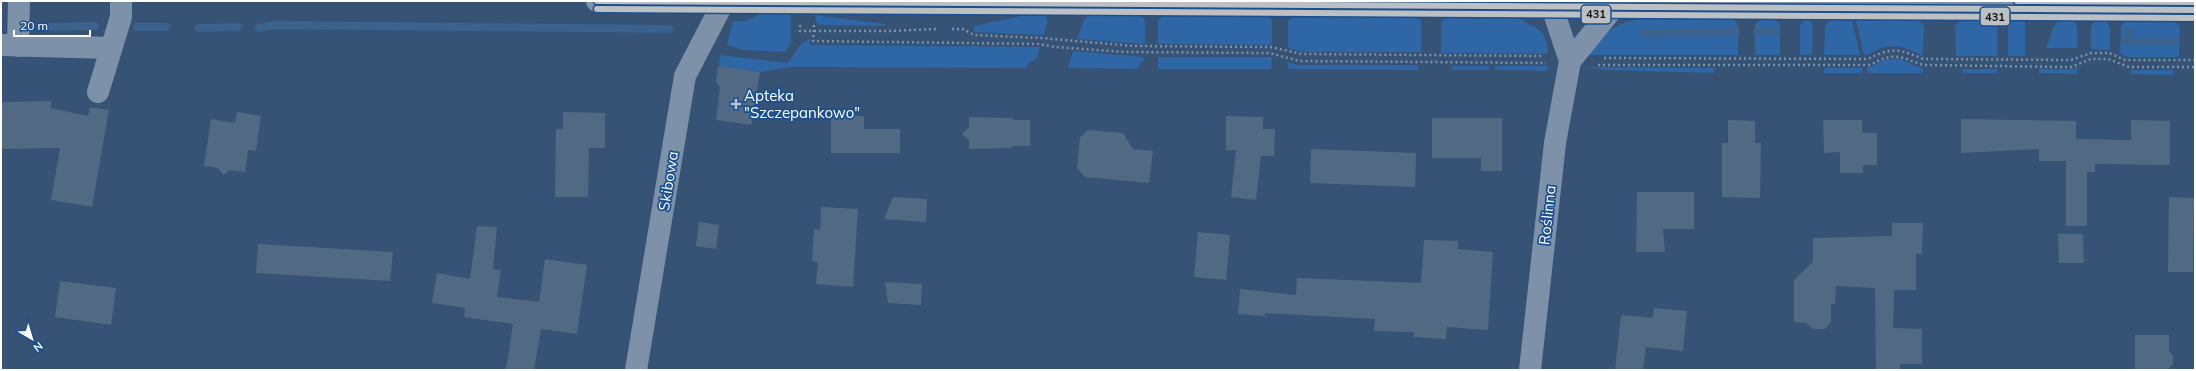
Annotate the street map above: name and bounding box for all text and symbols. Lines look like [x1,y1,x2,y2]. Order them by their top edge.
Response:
line badge: 431 [1581,5,1611,24]
text: 431 [1586,7,1606,21]
line badge: 431 [1980,7,2010,26]
text: 431 [1985,10,2005,24]
scale bar [14,12,90,38]
text: 20 m [20,18,48,33]
place label: Apteka "Szczepankowo" [744,86,860,122]
marker: Apteka "Szczepankowo" [731,99,741,109]
street label: Skibowa [654,150,682,212]
street label: Roślinna [1534,184,1560,246]
north arrow [12,319,52,359]
text: N [31,339,46,355]

